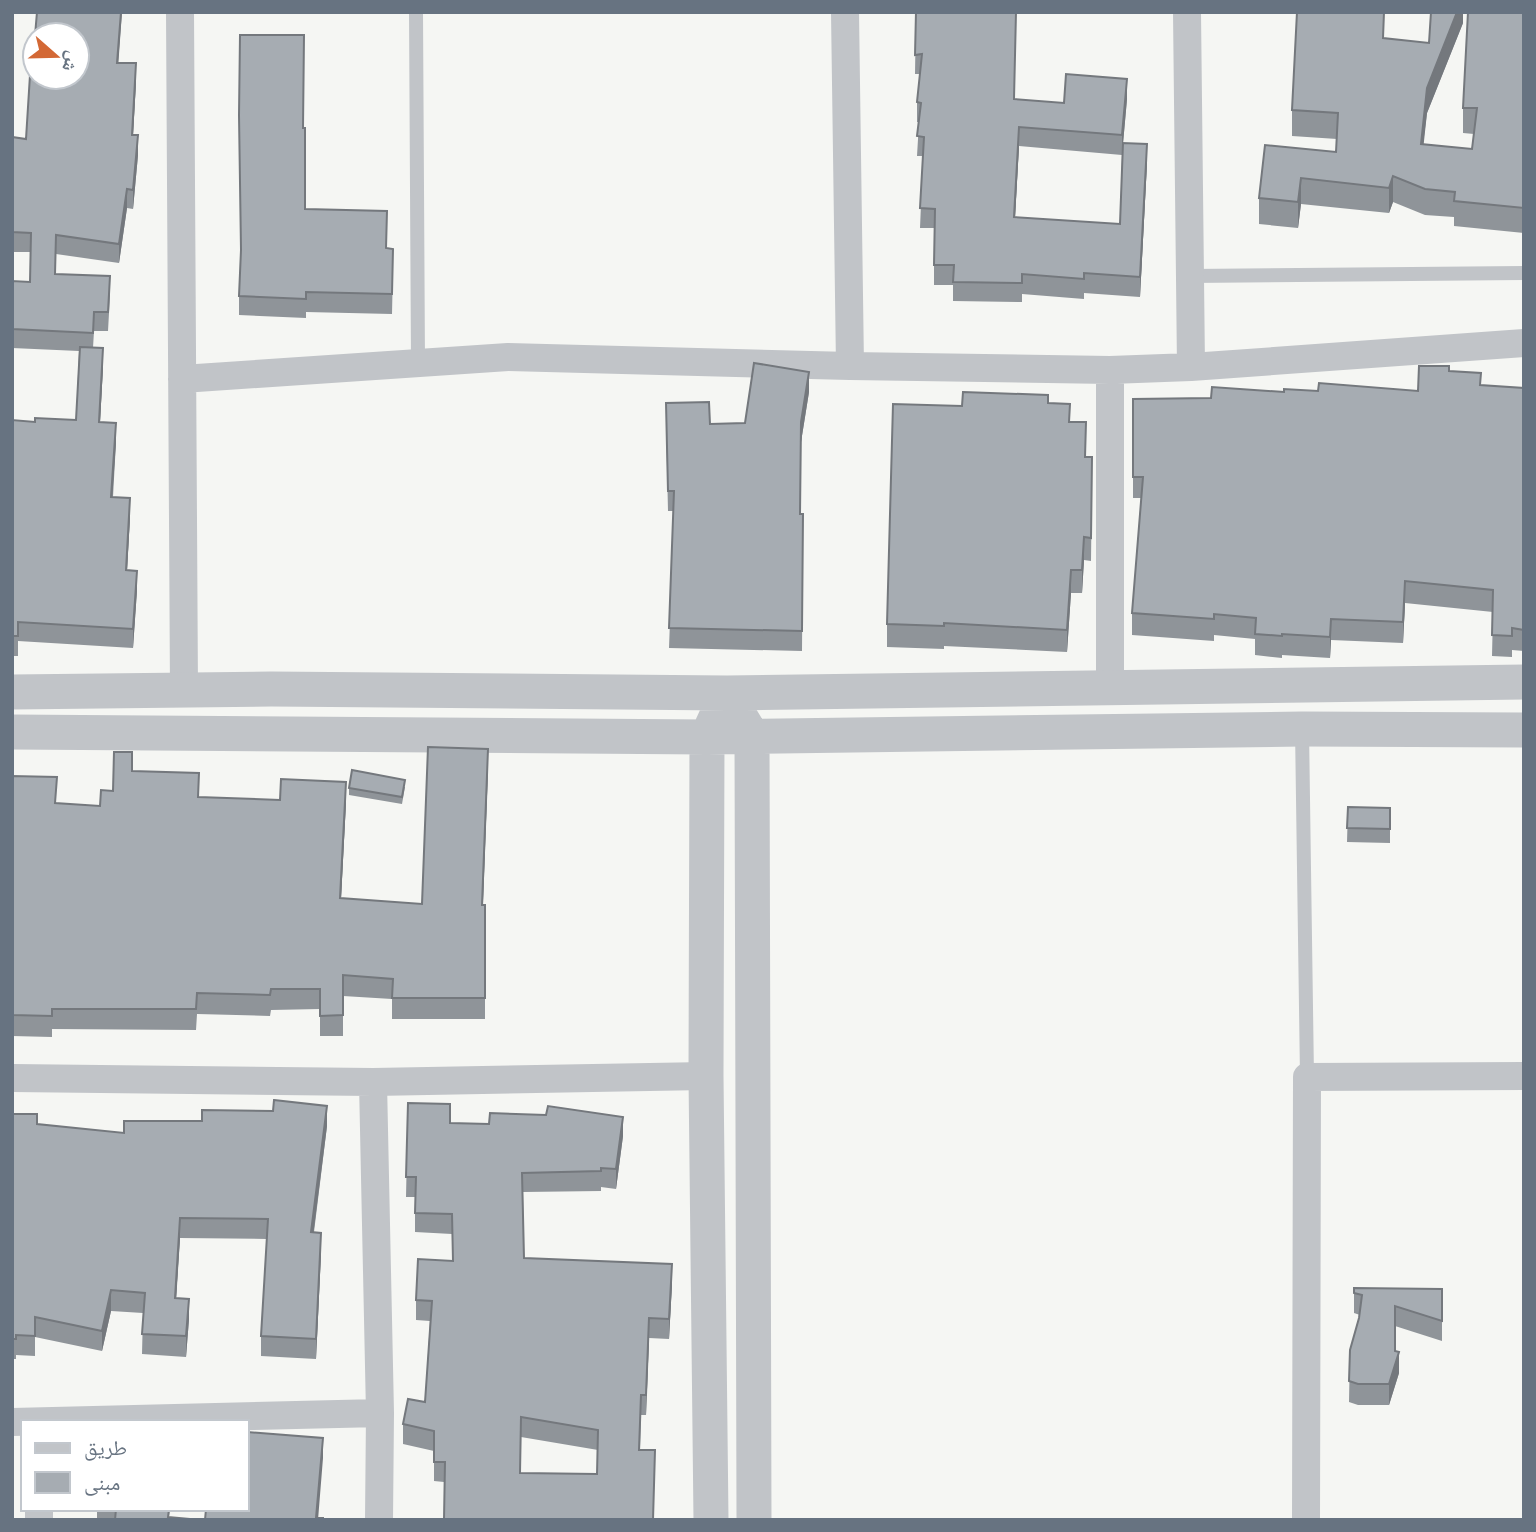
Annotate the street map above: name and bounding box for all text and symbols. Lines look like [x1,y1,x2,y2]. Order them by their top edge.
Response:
north arrow [21,21,91,91]
text: ش [57,48,86,75]
legend [21,1420,248,1511]
text: طريق [84,1435,127,1461]
text: مبنى [84,1470,120,1496]

